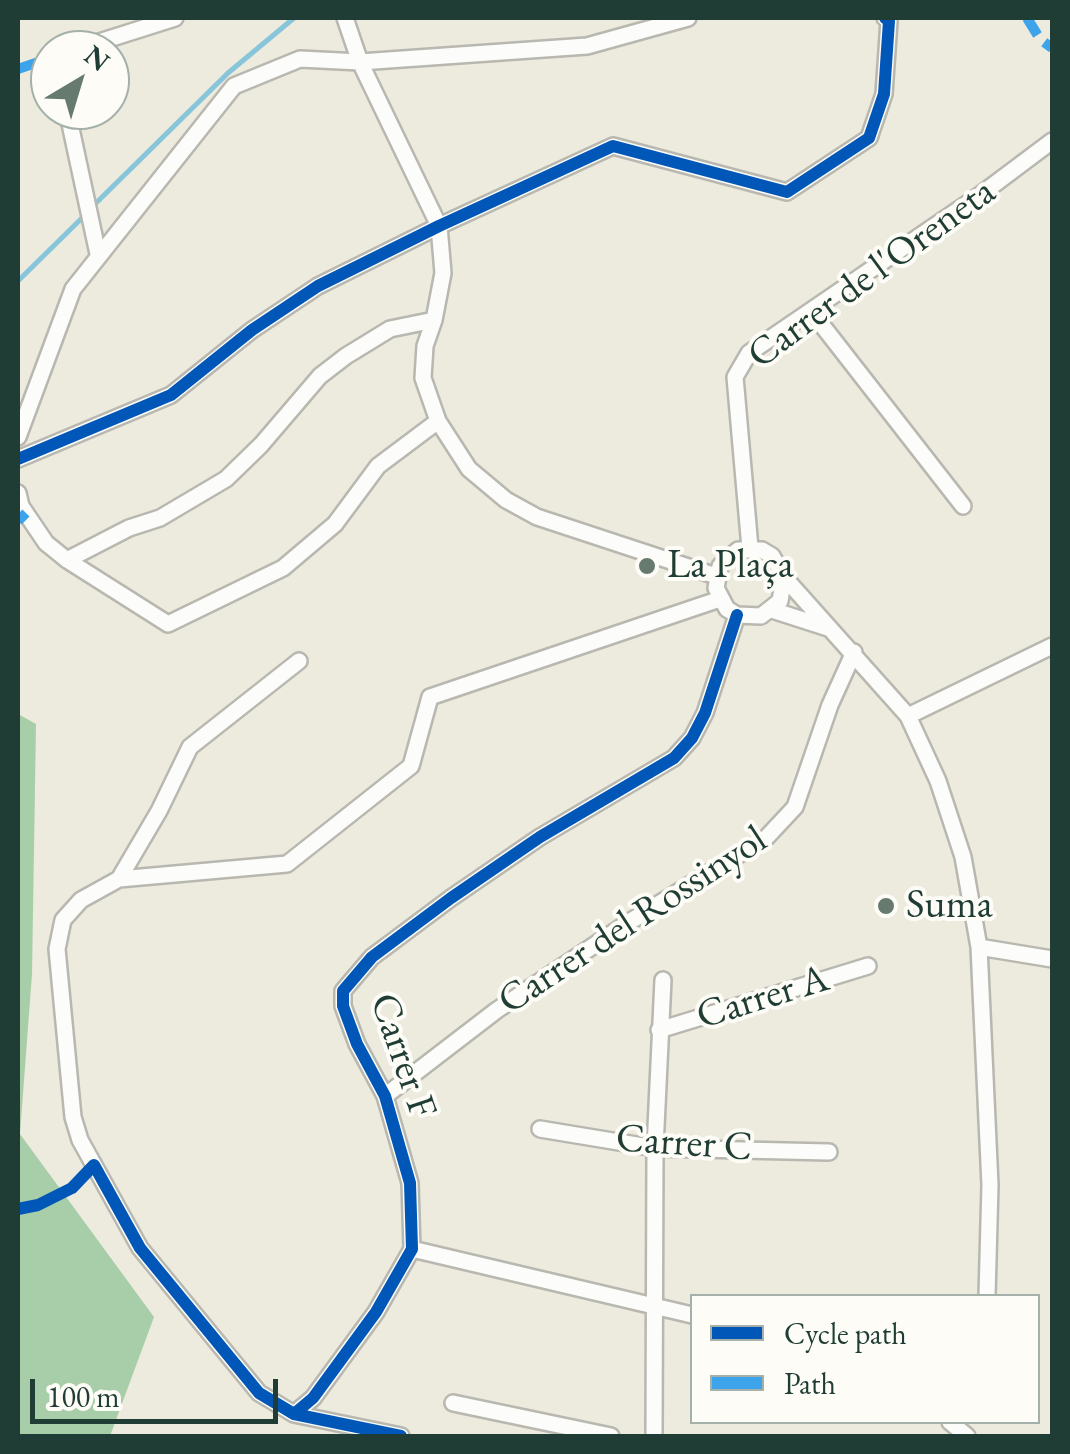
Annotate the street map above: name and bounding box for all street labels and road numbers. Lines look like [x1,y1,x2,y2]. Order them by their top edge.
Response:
street label: Carrer de l'Oreneta [739,168,1005,380]
street label: Carrer del Rossinyol [490,816,776,1026]
street label: Carrer A [691,955,835,1041]
street label: Carrer F [358,987,446,1125]
street label: Carrer C [614,1115,754,1173]

